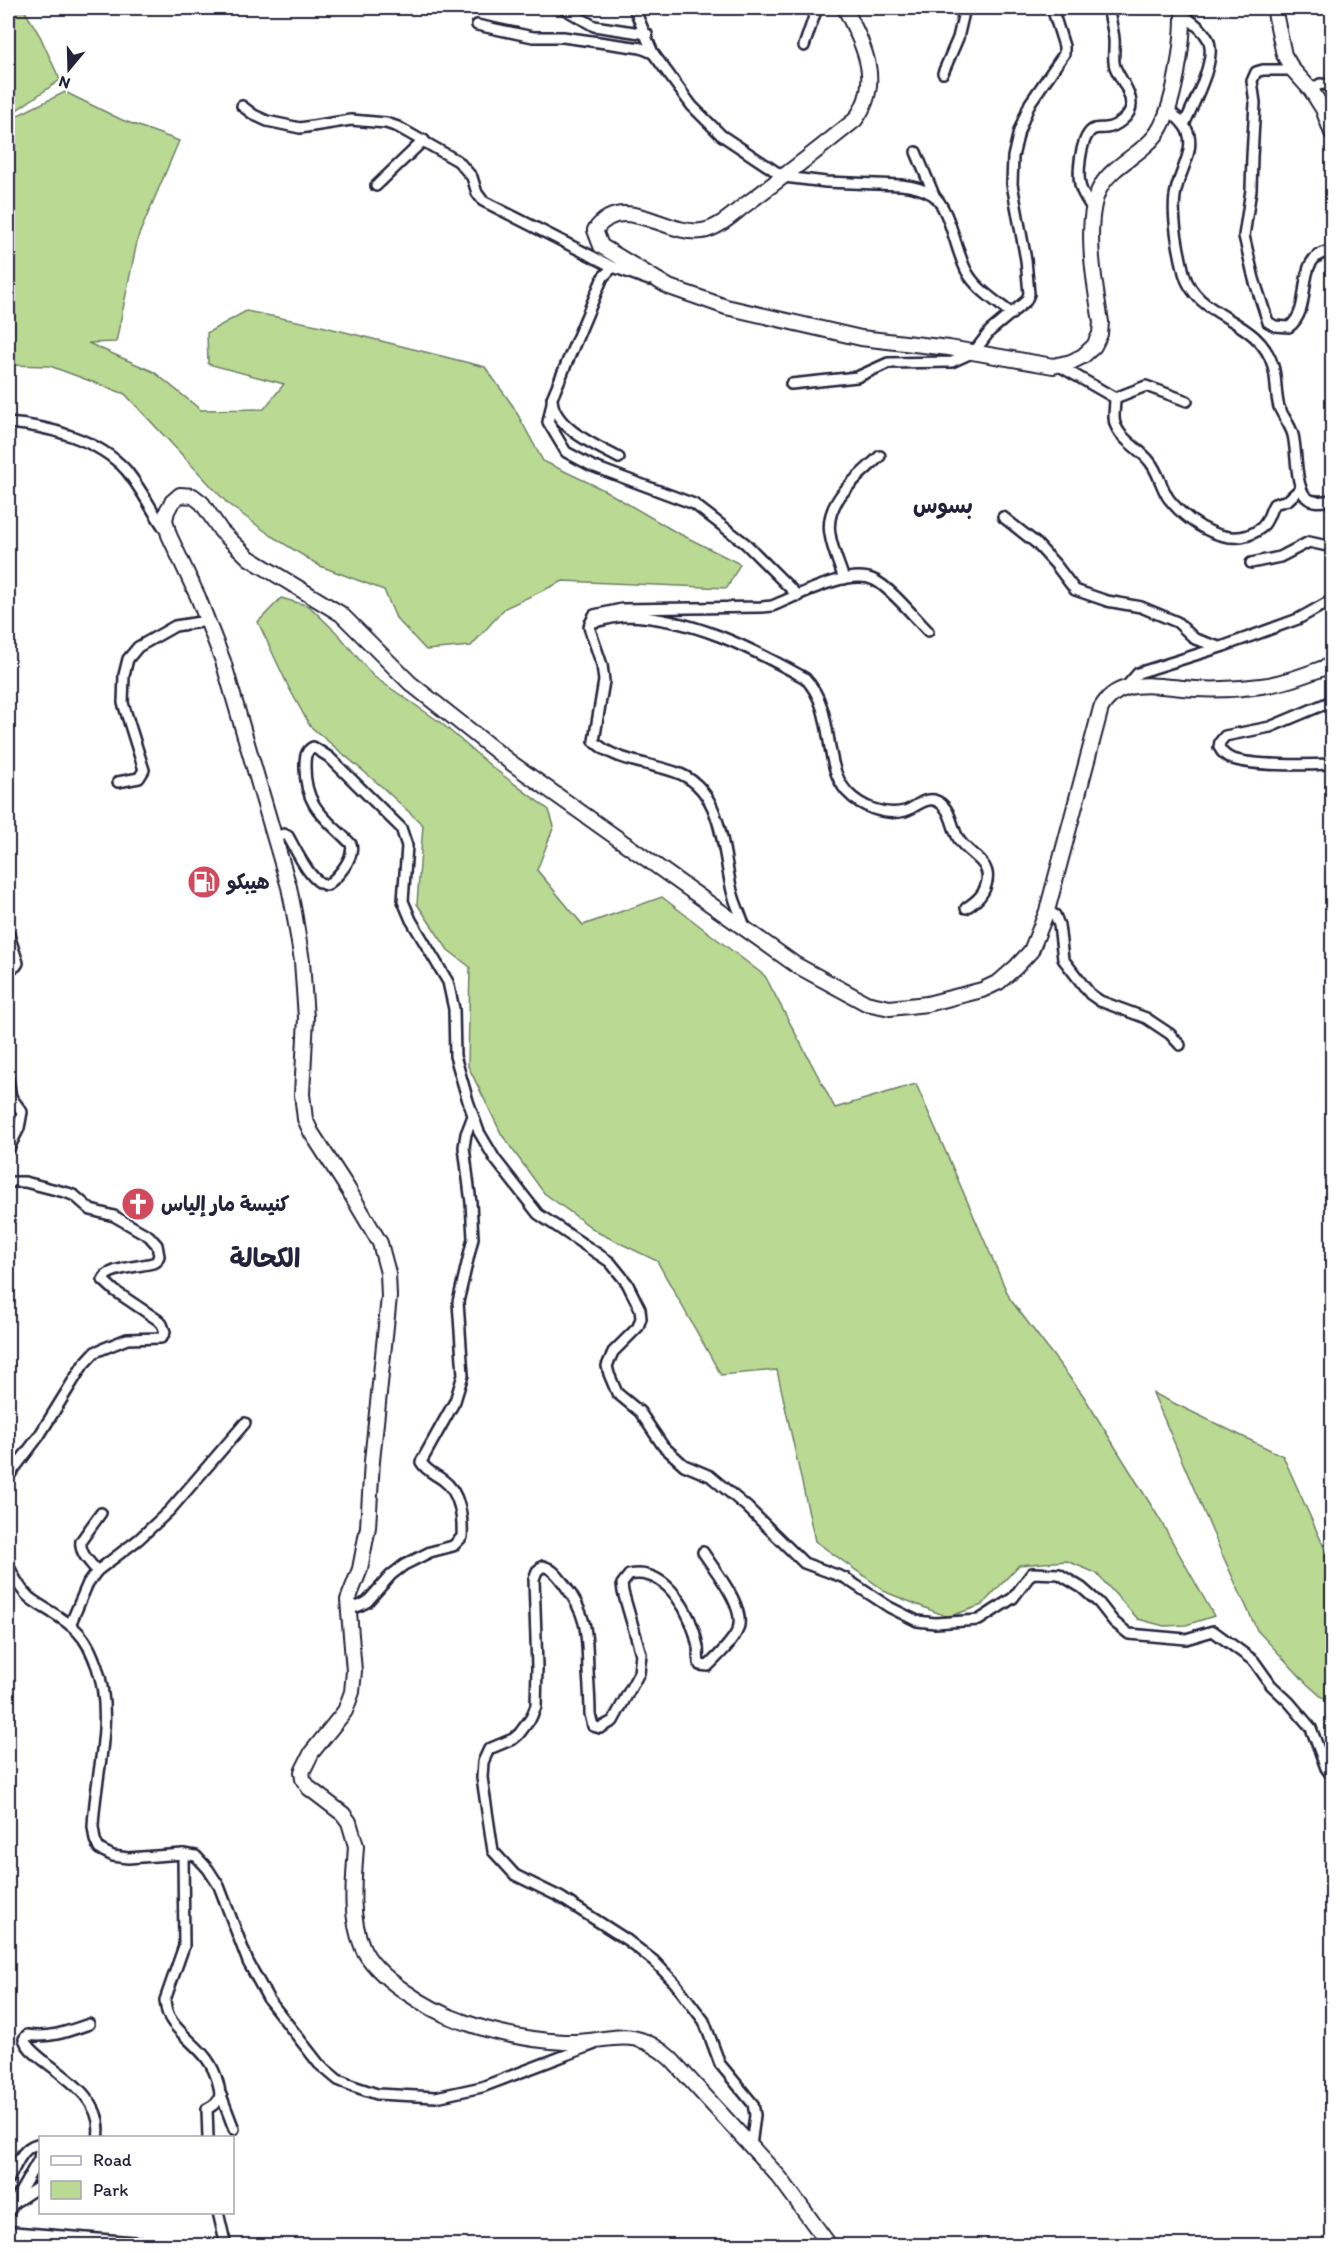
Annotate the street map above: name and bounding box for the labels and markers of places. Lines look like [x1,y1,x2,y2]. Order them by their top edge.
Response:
fuel station icon: هيبكو [186,864,222,900]
place label: هيبكو [225,870,270,895]
church icon: كنيسة مار إلياس [120,1186,156,1222]
place label: كنيسة مار إلياس [161,1192,289,1217]

